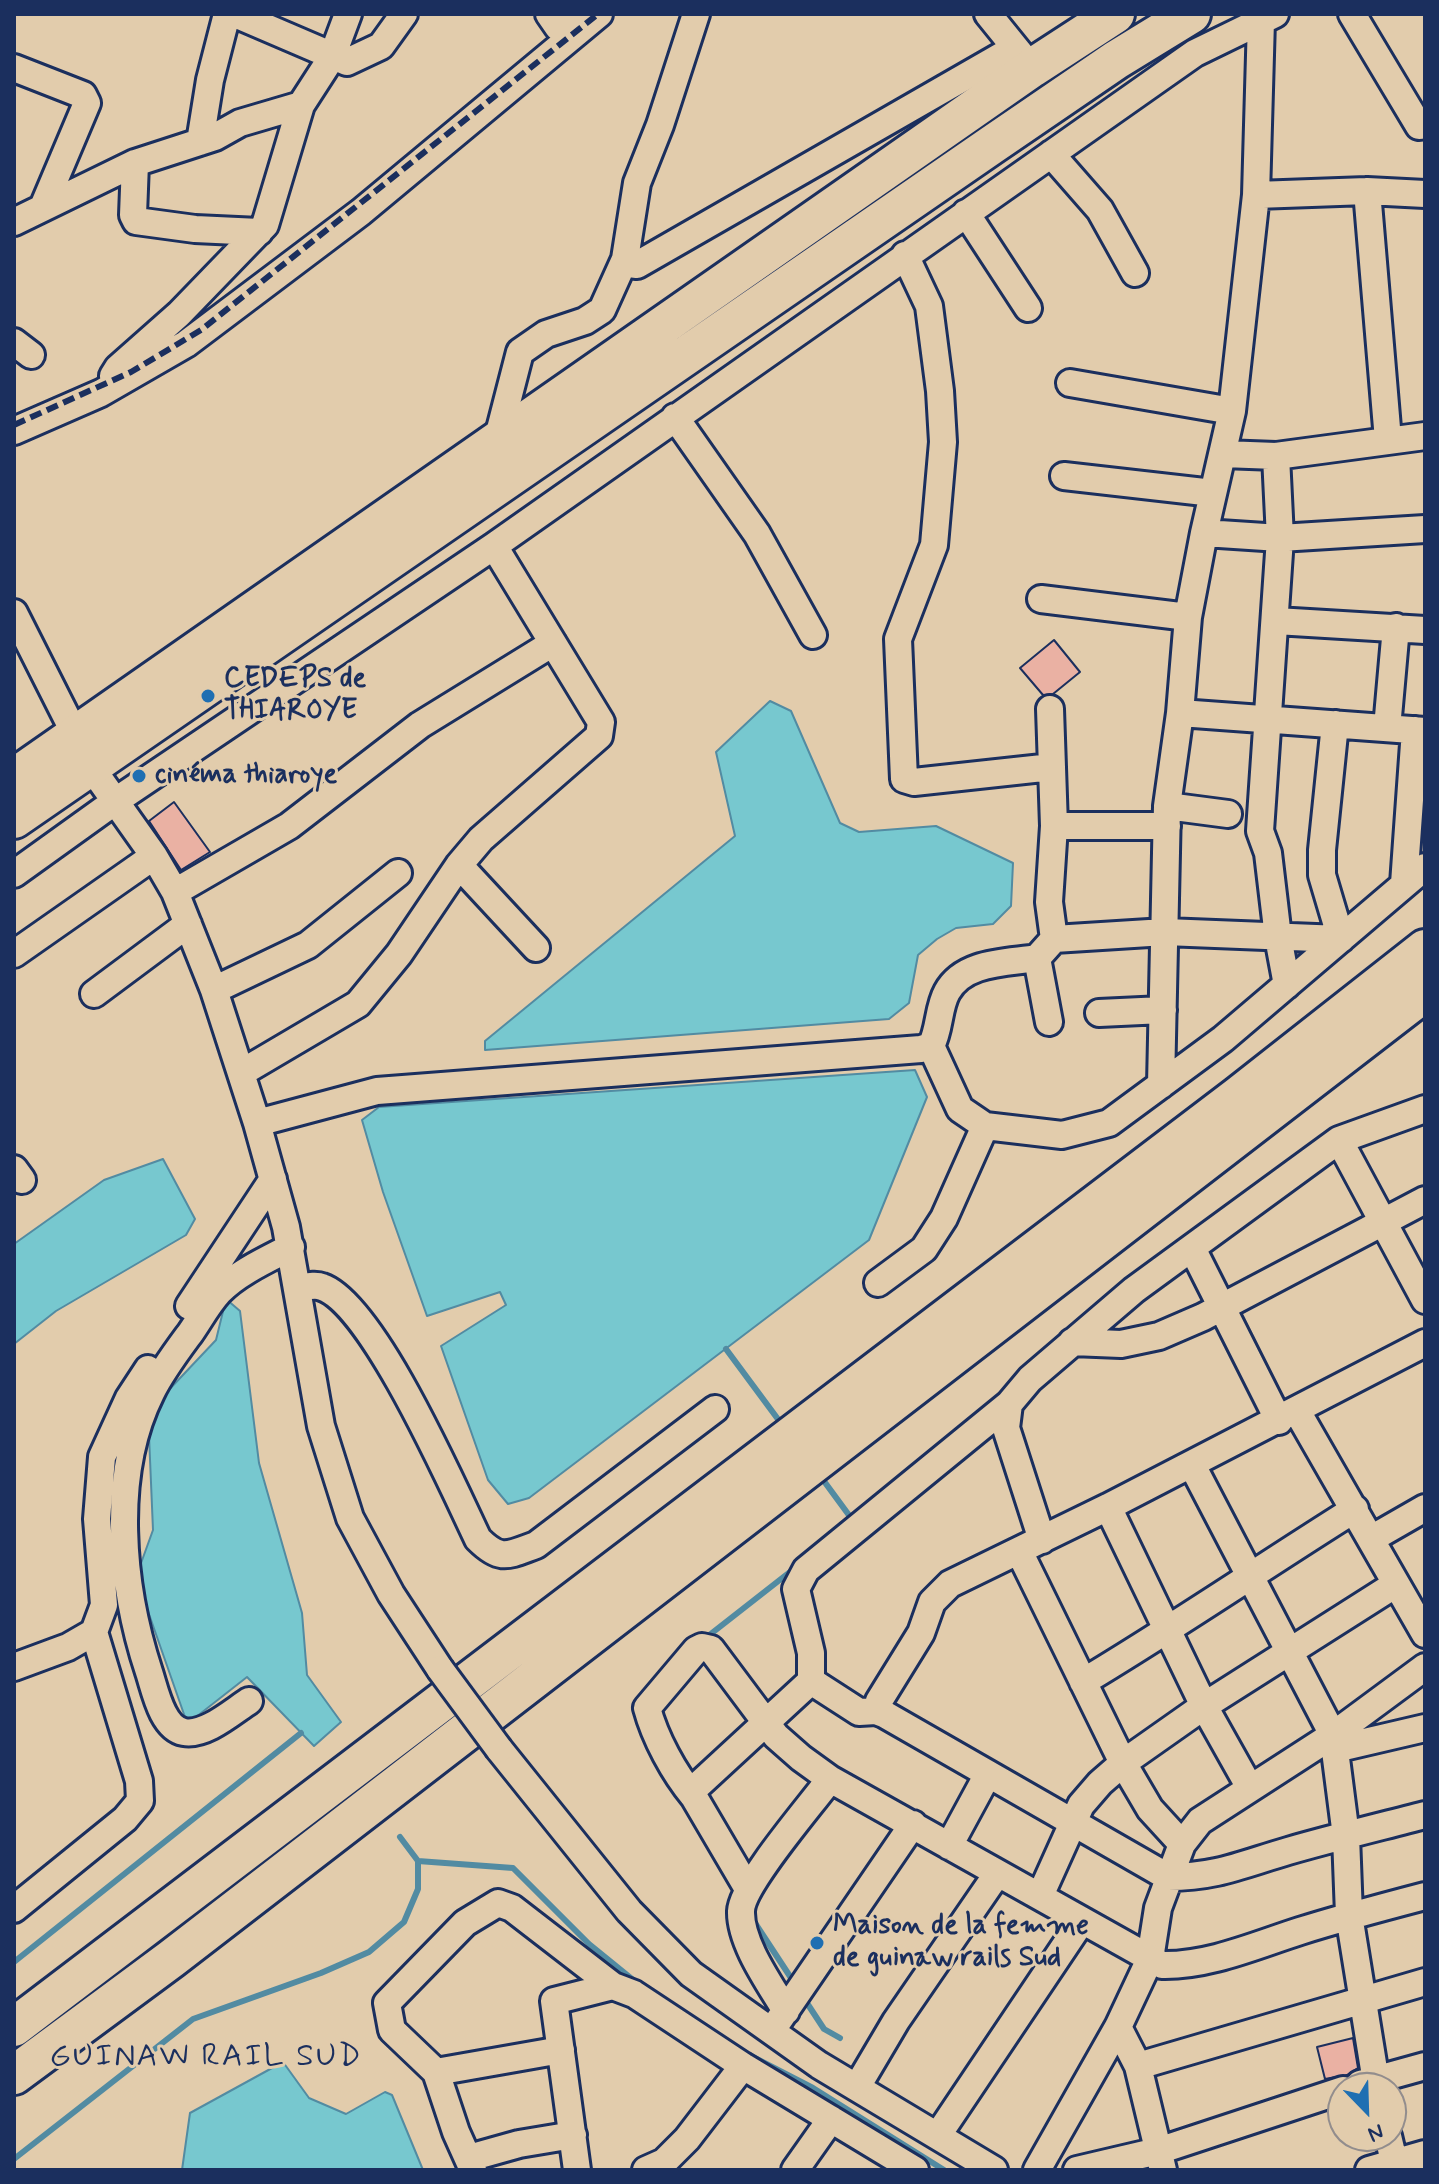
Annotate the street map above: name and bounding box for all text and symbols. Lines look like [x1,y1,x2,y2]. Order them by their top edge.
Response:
place label: CEDEPS de THIAROYE [224,663,366,729]
marker: CEDEPS de THIAROYE [199,687,217,705]
place label: cinéma thiaroye [155,759,337,793]
marker: cinéma thiaroye [130,767,148,785]
place label: Maison de la femme de guinaw rails Sud [833,1910,1089,1976]
marker: Maison de la femme de guinaw rails Sud [808,1934,826,1952]
district label: GUINAW RAIL SUD [51,2039,361,2077]
north arrow [1327,2072,1407,2152]
text: N [1363,2117,1388,2148]

